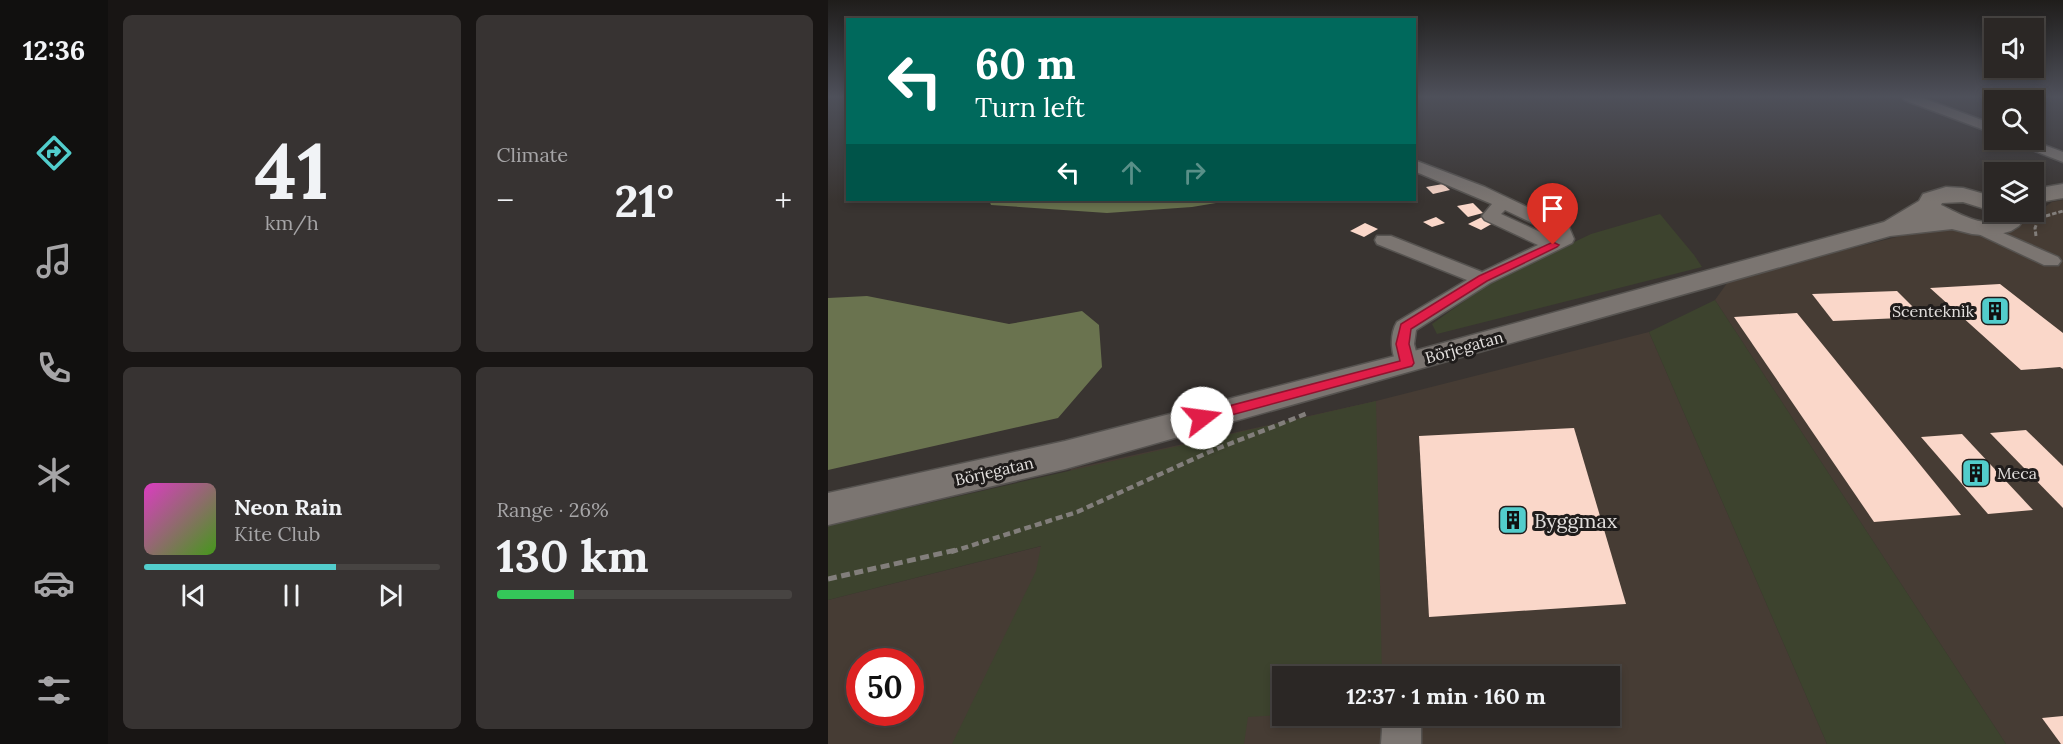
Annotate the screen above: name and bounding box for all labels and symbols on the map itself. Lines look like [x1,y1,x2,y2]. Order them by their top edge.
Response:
pin [1527,183,1578,245]
building icon: Scenteknik [1979,295,2011,327]
place label: Scenteknik [1892,301,1974,321]
street label: Börjegatan [1423,326,1506,368]
position arrow [1170,386,1234,450]
street label: Börjegatan [953,452,1036,490]
building icon: Meca [1960,457,1992,489]
place label: Meca [1997,463,2037,483]
building icon: Byggmax [1497,504,1529,536]
place label: Byggmax [1534,508,1618,533]
speed limit sign: 50 [846,648,924,726]

